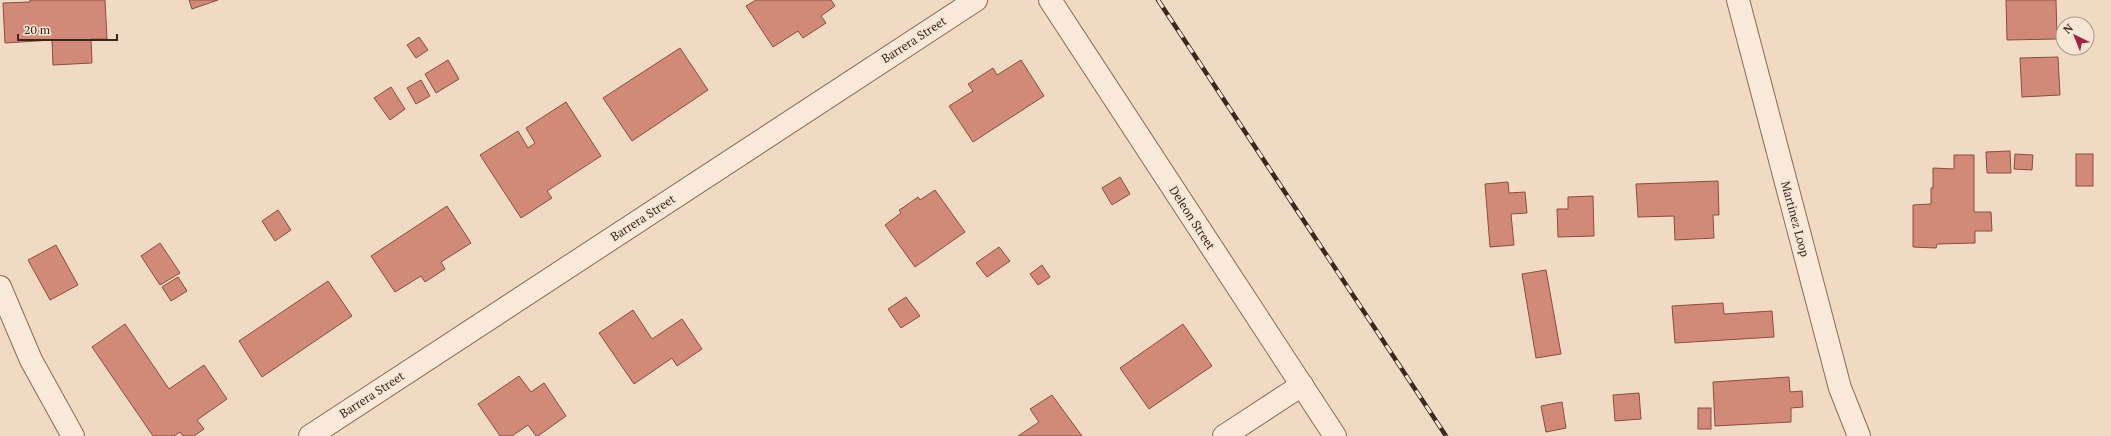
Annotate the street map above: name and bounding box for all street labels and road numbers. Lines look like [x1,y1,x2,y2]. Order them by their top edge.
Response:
street label: Barrera Street [878,13,949,66]
street label: Martinez Loop [1778,179,1813,258]
street label: Deleon Street [1166,183,1219,253]
street label: Barrera Street [607,191,678,244]
street label: Barrera Street [336,368,407,421]

